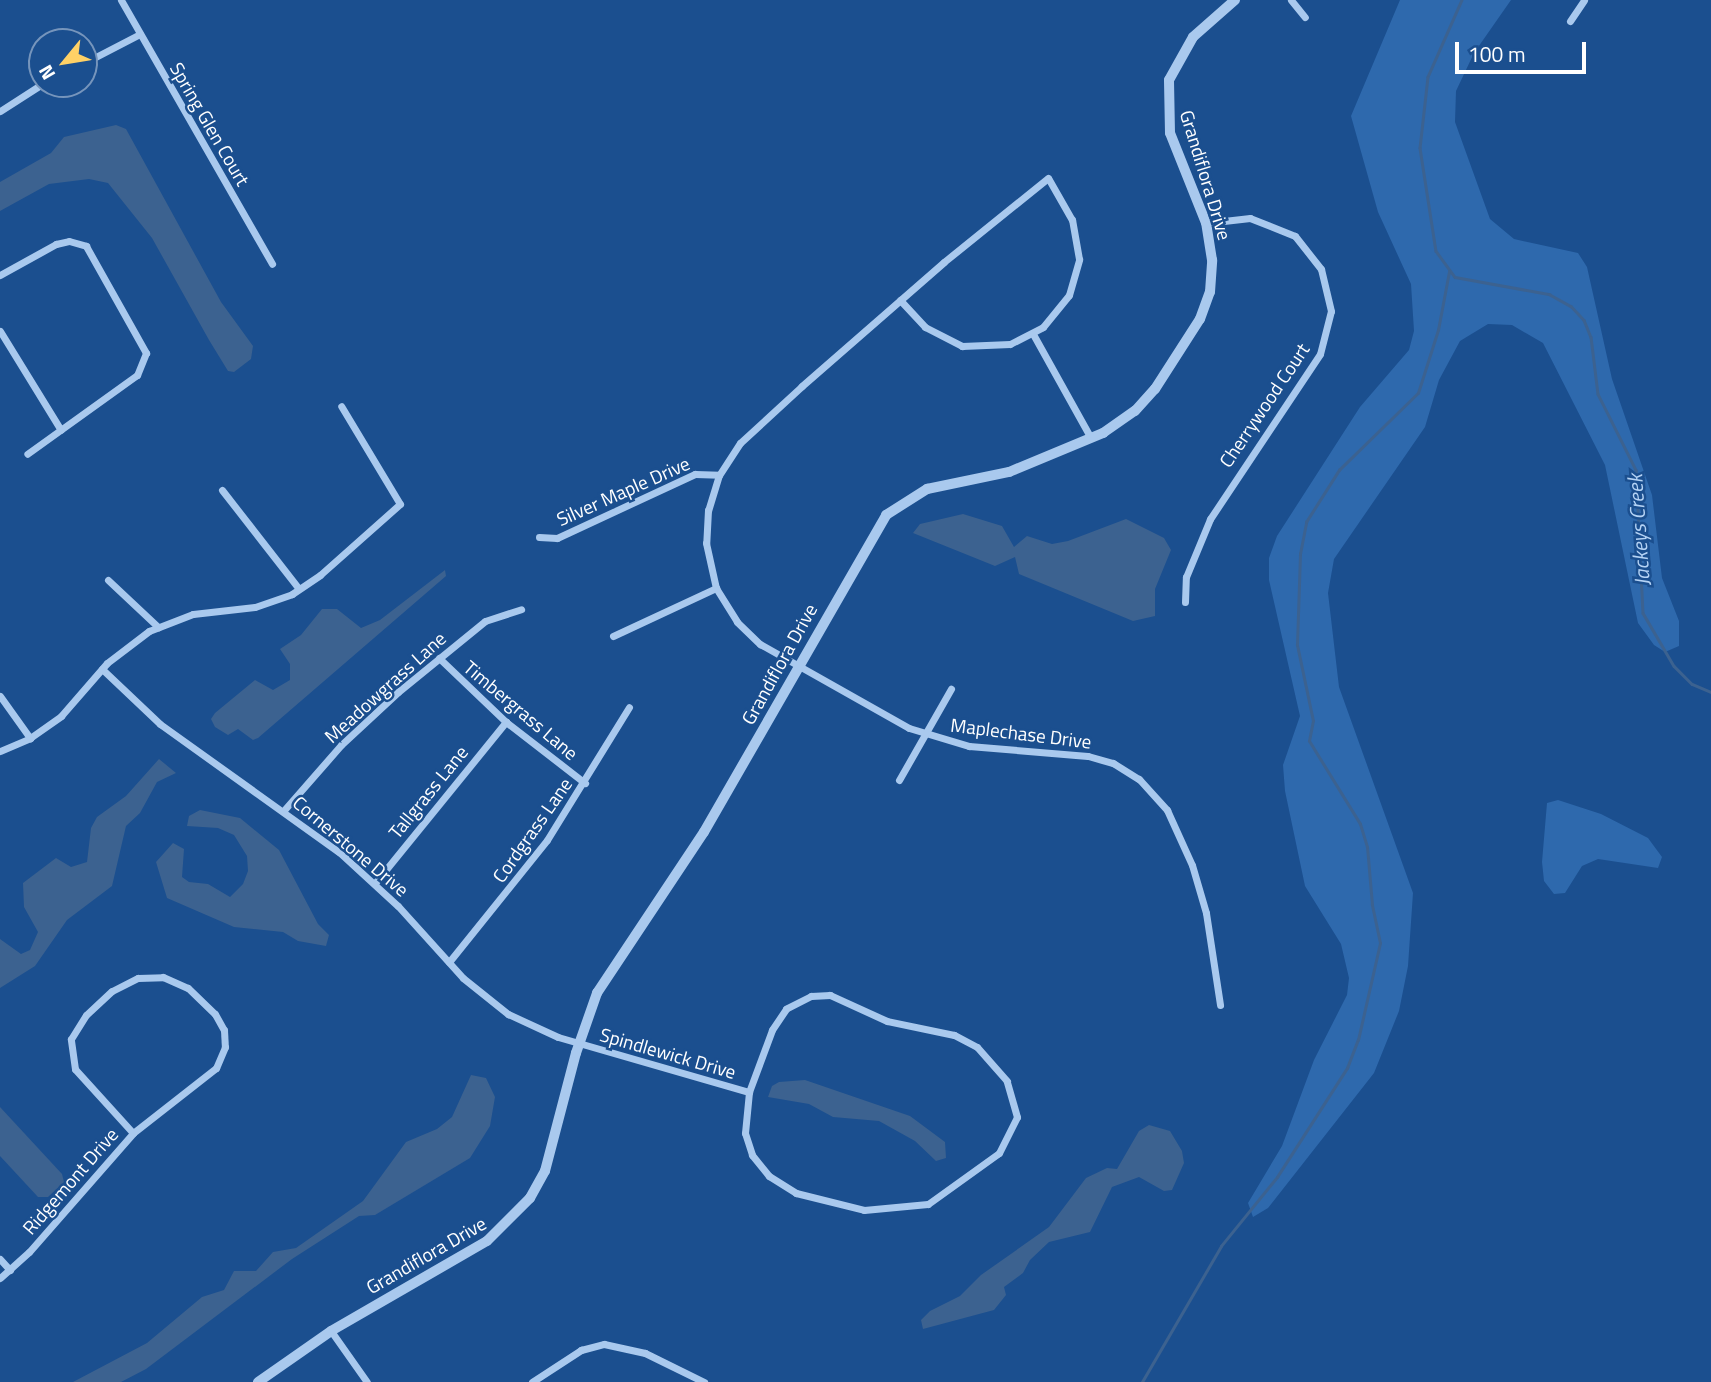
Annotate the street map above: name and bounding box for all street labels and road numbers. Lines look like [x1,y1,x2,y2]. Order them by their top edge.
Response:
street label: Spring Glen Court [165,58,255,190]
street label: Grandiflora Drive [1175,107,1237,243]
street label: Cherrywood Court [1214,339,1314,471]
street label: Silver Maple Drive [553,451,693,531]
street label: Grandiflora Drive [736,600,822,728]
street label: Meadowgrass Lane [320,627,450,747]
street label: Timbergrass Lane [459,656,583,764]
street label: Maplechase Drive [949,713,1093,753]
street label: Tallgrass Lane [384,741,472,843]
street label: Cordgrass Lane [487,773,577,887]
street label: Cornerstone Drive [288,791,414,901]
street label: Spindlewick Drive [597,1023,739,1083]
street label: Ridgemont Drive [18,1123,122,1239]
street label: Grandiflora Drive [362,1211,490,1299]

